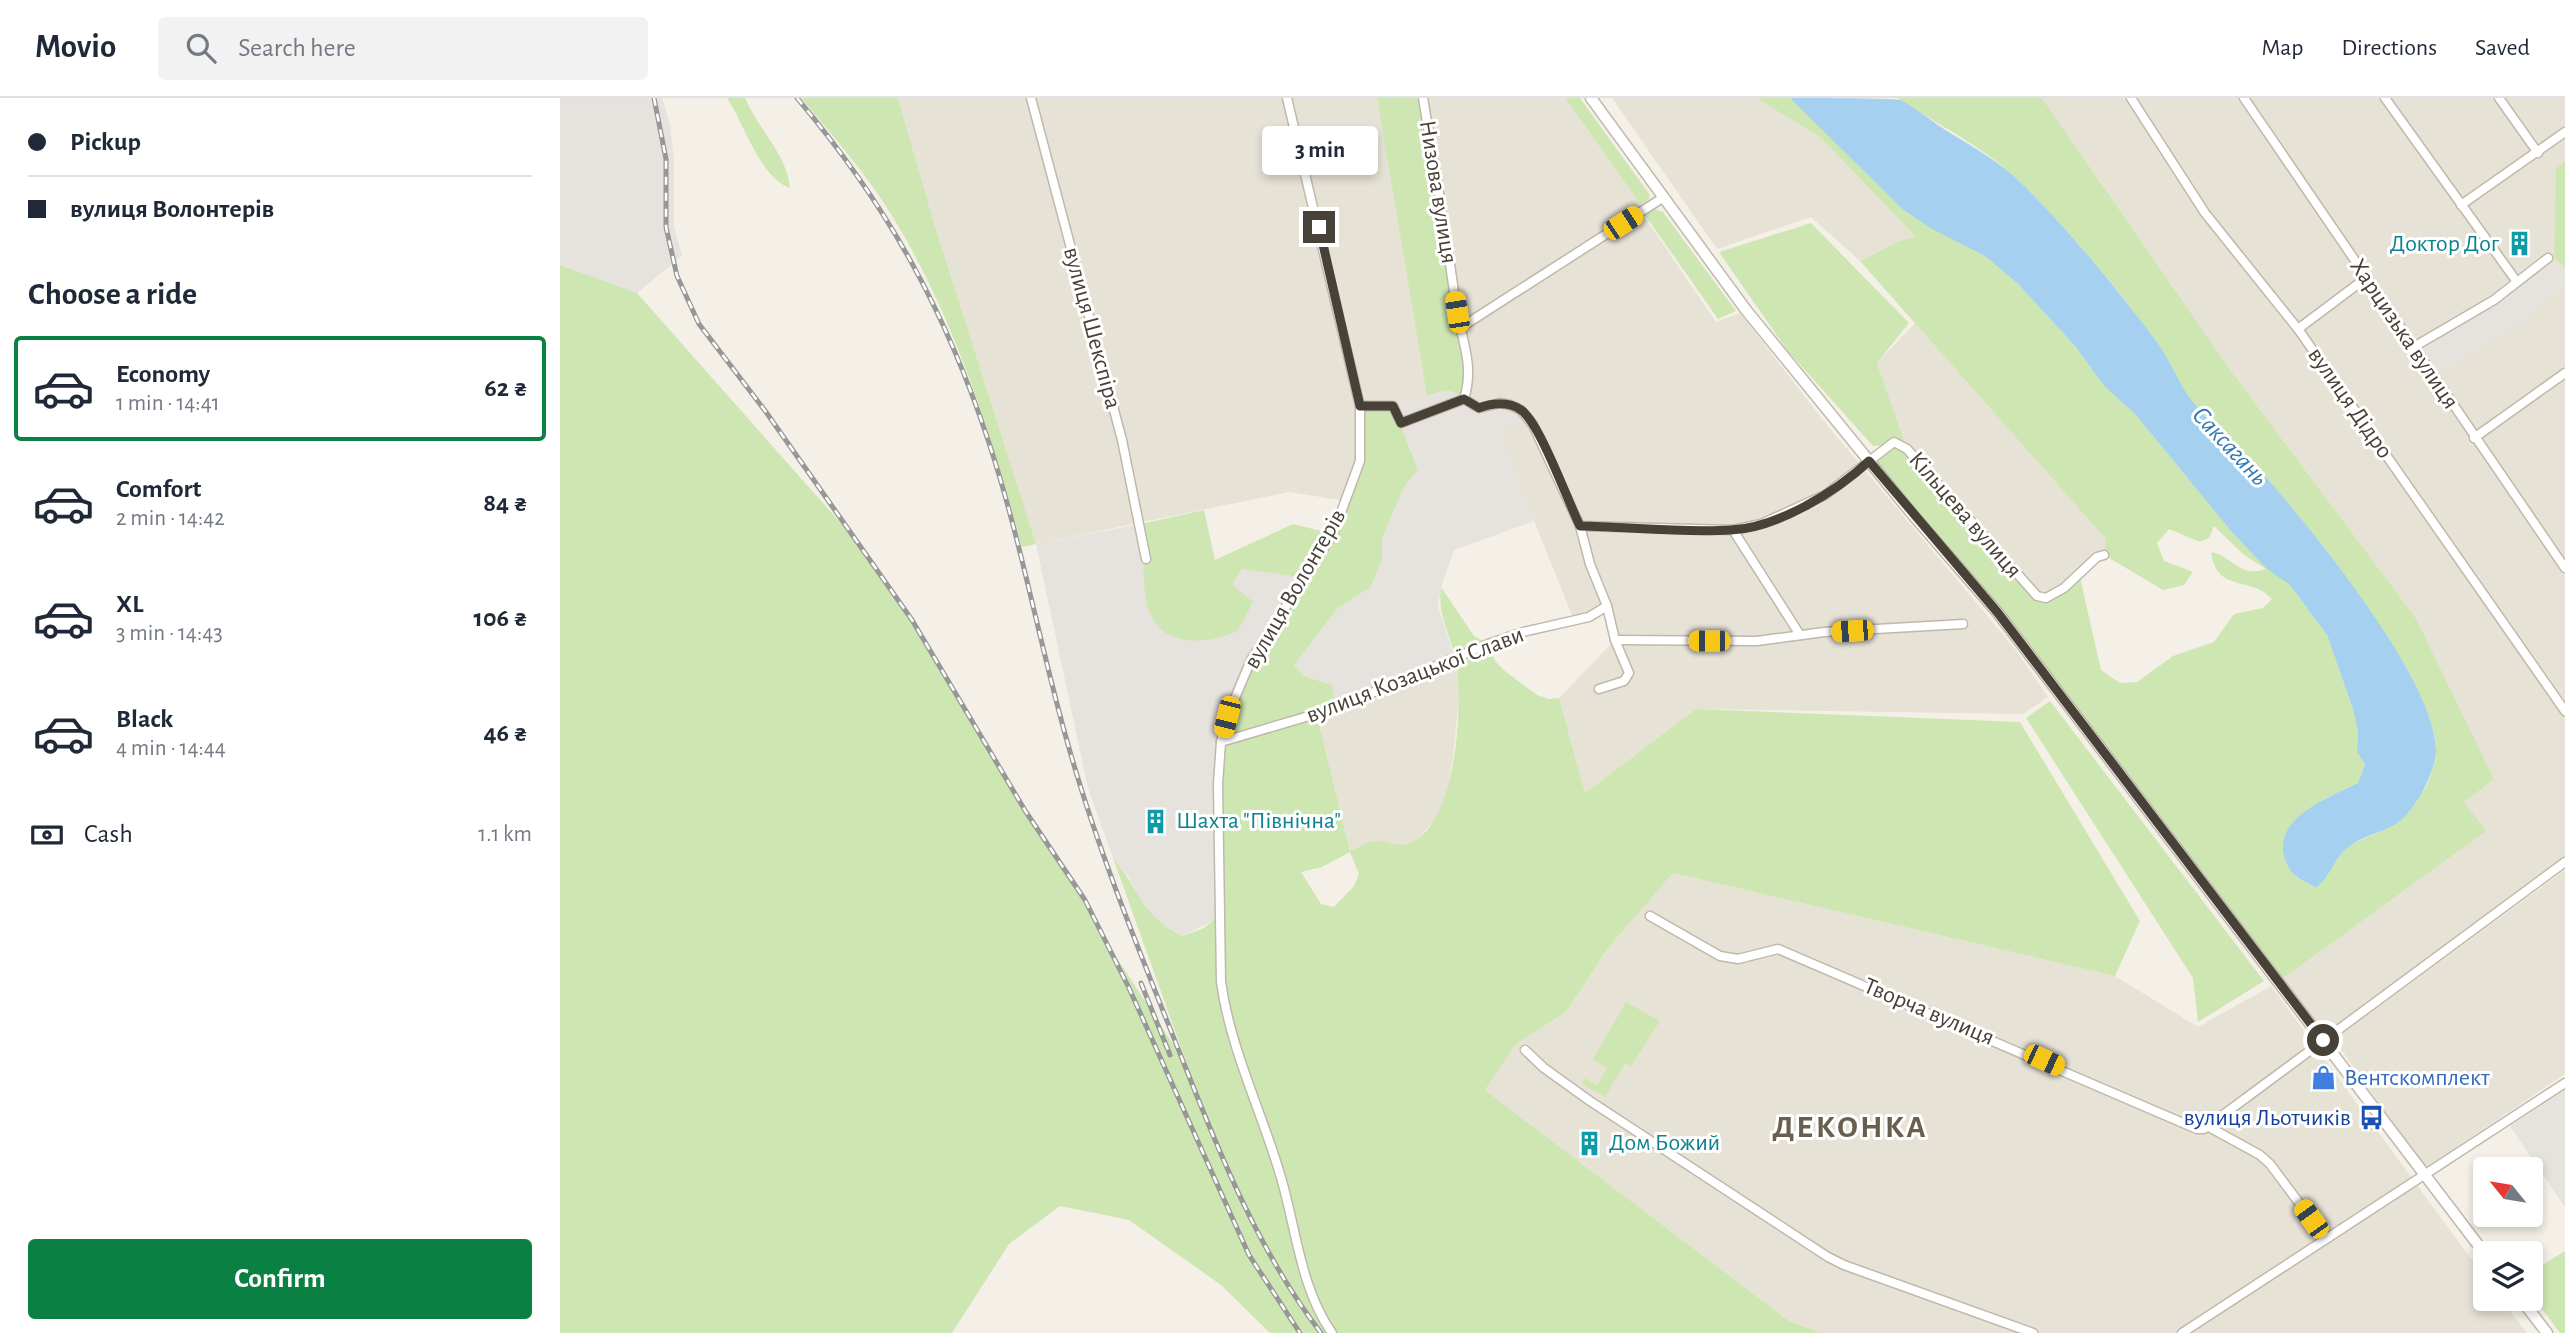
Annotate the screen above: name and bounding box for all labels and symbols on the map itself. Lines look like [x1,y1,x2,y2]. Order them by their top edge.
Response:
street label: Низова вулиця [1415,119,1461,265]
callout: 3 min [1261,125,1377,174]
car [1600,203,1647,243]
route end [1303,211,1335,243]
building icon: Доктор Дог [2505,230,2533,258]
place label: Доктор Дог [2390,232,2500,256]
street label: вулиця Шекспіра [1059,245,1125,412]
street label: Харцизька вулиця [2345,255,2463,413]
car [1444,290,1471,334]
street label: вулиця Дідро [2303,343,2397,463]
water label: Саксагань [2187,401,2273,491]
street label: Кільцева вулиця [1904,447,2026,583]
street label: вулиця Волонтерів [1240,505,1350,673]
car [1831,619,1874,643]
street label: вулиця Козацької Слави [1303,622,1527,728]
car [1689,631,1731,652]
car [1212,694,1243,740]
building icon: Шахта "Північна" [1142,807,1170,835]
place label: Шахта "Північна" [1176,809,1341,833]
street label: Творча вулиця [1860,974,1998,1050]
route start [2307,1024,2339,1056]
car [2021,1042,2068,1078]
shop icon: Вентскомплект [2310,1064,2338,1092]
place label: Вентскомплект [2344,1066,2490,1090]
bus stop icon: вулиця Льотчиків [2357,1104,2385,1132]
place label: вулиця Льотчиків [2183,1106,2351,1130]
district label: ДЕКОНКА [1772,1111,1928,1143]
building icon: Дом Божий [1575,1129,1603,1157]
place label: Дом Божий [1609,1131,1720,1155]
north arrow [2473,1157,2543,1227]
car [2291,1196,2332,1242]

